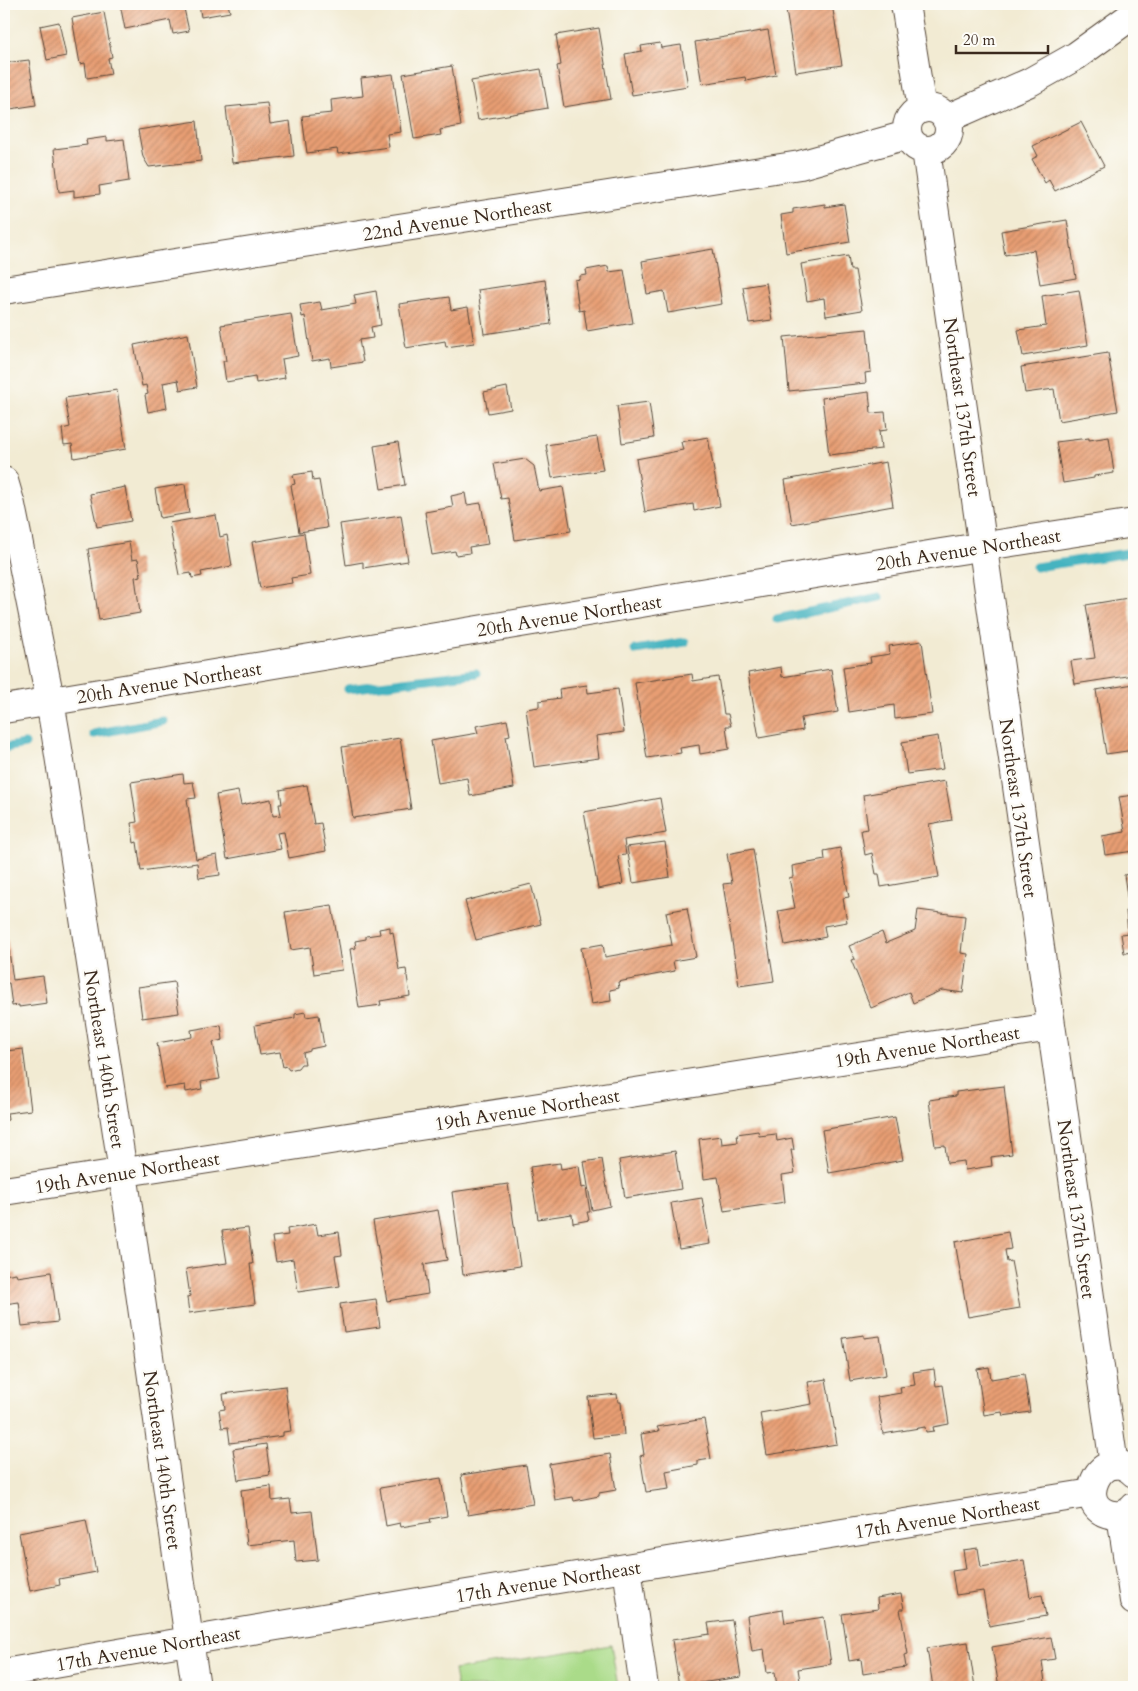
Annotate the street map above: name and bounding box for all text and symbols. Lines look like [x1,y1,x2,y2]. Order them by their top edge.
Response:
scale bar [956,22,1048,54]
text: 20 m [963,30,995,50]
street label: 22nd Avenue Northeast [361,192,554,248]
street label: Northeast 137th Street [937,316,987,498]
street label: 20th Avenue Northeast [874,523,1062,577]
street label: 20th Avenue Northeast [475,589,663,643]
street label: 20th Avenue Northeast [75,656,263,710]
street label: Northeast 137th Street [993,717,1043,899]
street label: Northeast 140th Street [77,968,131,1150]
street label: 19th Avenue Northeast [833,1020,1021,1074]
street label: 19th Avenue Northeast [433,1083,621,1137]
street label: Northeast 137th Street [1051,1118,1101,1300]
street label: 19th Avenue Northeast [33,1146,221,1200]
street label: Northeast 140th Street [137,1369,187,1551]
street label: 17th Avenue Northeast [853,1491,1041,1545]
street label: 17th Avenue Northeast [454,1555,642,1609]
street label: 17th Avenue Northeast [54,1620,242,1678]

